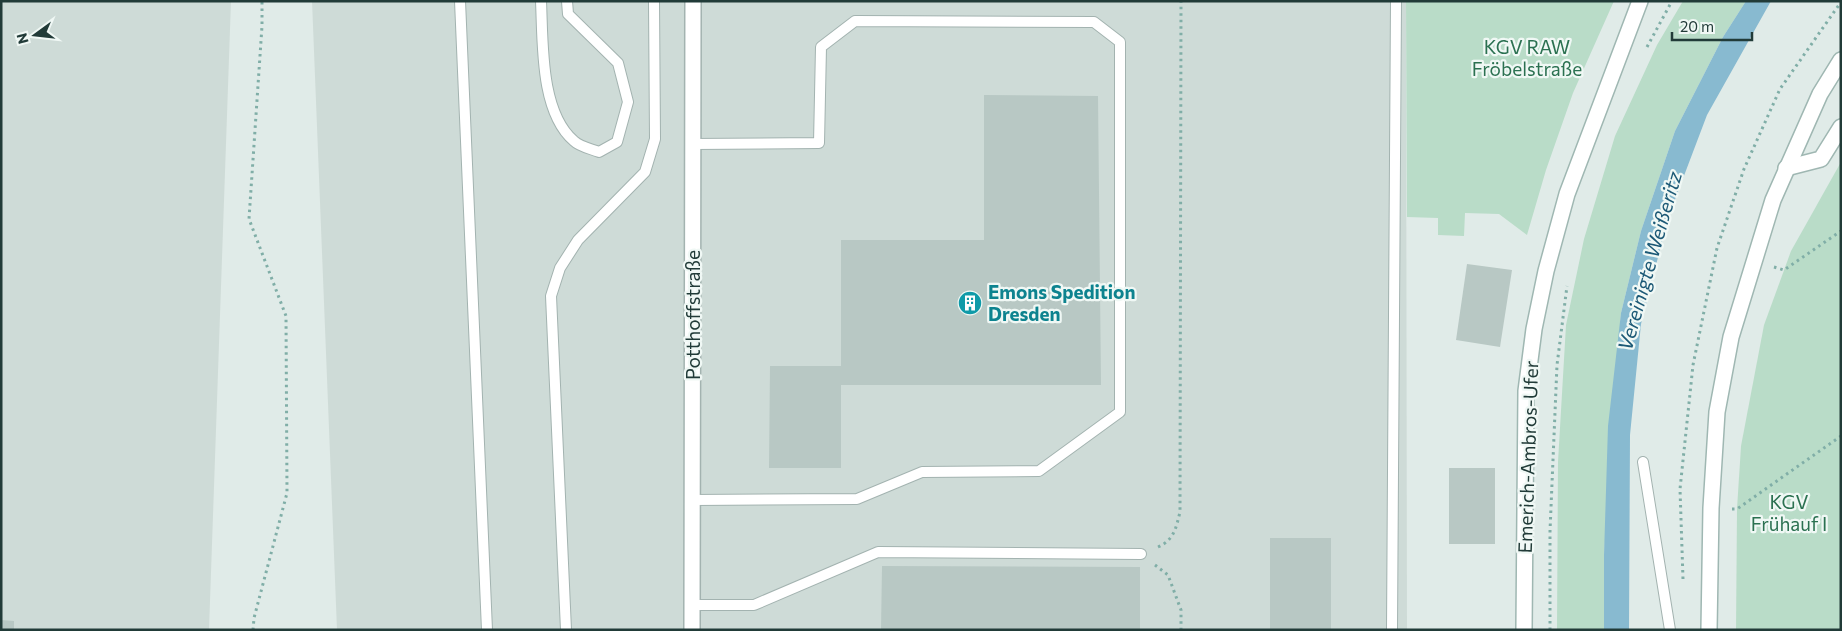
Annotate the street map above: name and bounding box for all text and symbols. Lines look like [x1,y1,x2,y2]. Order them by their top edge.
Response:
north arrow [10,10,60,60]
scale bar [1672,10,1752,42]
text: 20 m [1680,17,1714,35]
text: N [12,31,32,46]
park label: KGV RAW Fröbelstraße [1472,35,1582,80]
water label: Vereinigte Weißeritz [1612,168,1686,353]
street label: Potthoffstraße [681,250,704,380]
place label: Emons Spedition Dresden [988,280,1135,325]
building icon: Emons Spedition Dresden [957,290,983,316]
street label: Emerich-Ambros-Ufer [1513,360,1542,554]
park label: KGV Frühauf I [1751,490,1827,535]

